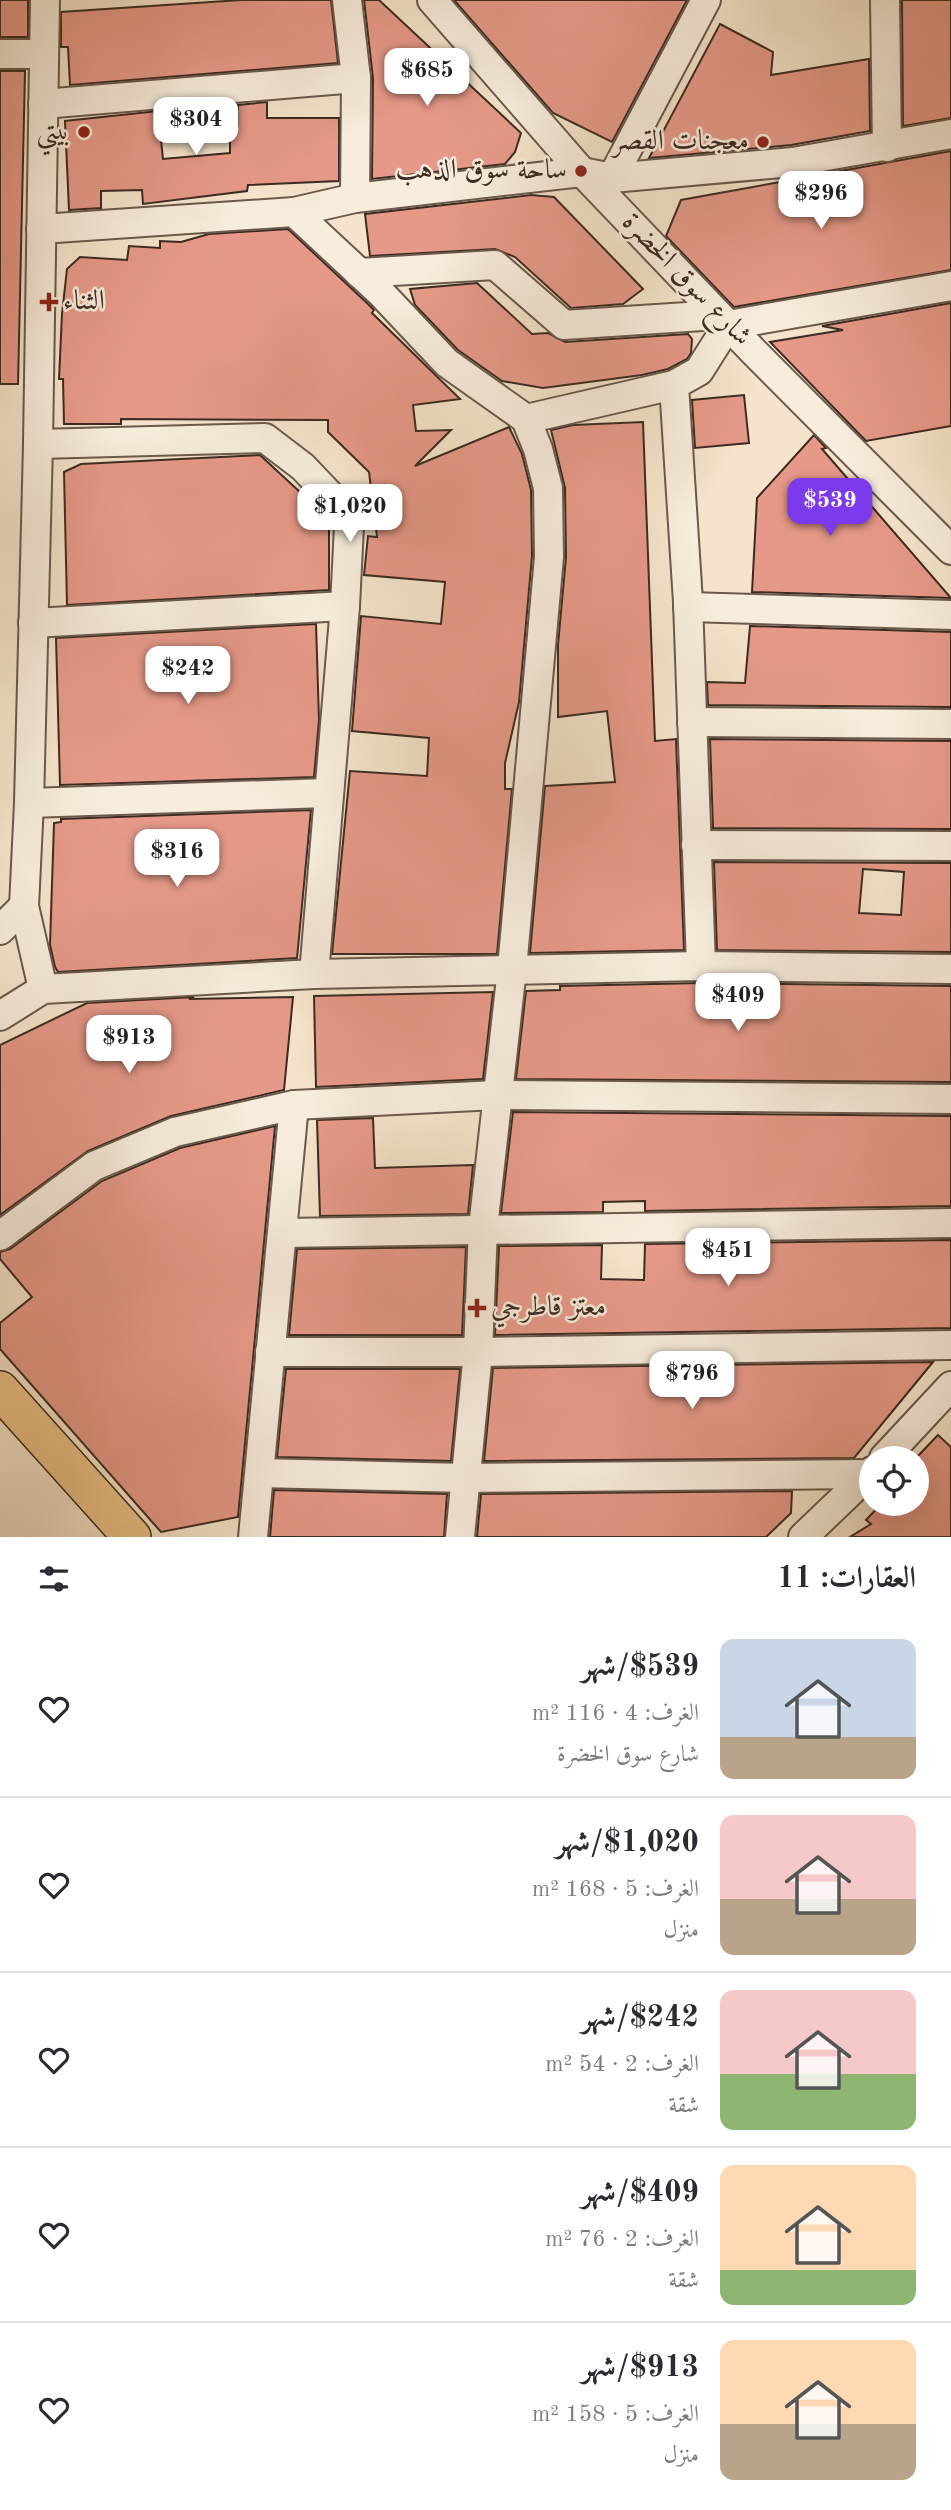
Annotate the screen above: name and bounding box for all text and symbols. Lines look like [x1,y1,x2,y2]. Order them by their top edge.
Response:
pin: $685 [386,48,468,108]
text: $685 [400,59,454,82]
pin: $304 [155,97,237,157]
text: $304 [169,108,223,131]
place label: بيتي [36,118,70,156]
marker: بيتي [76,124,92,140]
place label: معجنات القصر [609,128,749,158]
marker: معجنات القصر [755,134,771,150]
place label: ساحة سوق الذهب [396,157,567,186]
marker: ساحة سوق الذهب [573,163,589,179]
pin: $296 [780,172,862,231]
text: $296 [794,182,848,205]
street label: شارع سوق الخضرة [611,208,756,357]
place label: الثناء [63,288,105,316]
marker: الثناء [41,294,57,310]
pin: $539 [789,478,871,538]
pin: $1,020 [293,484,407,544]
text: $539 [803,489,857,512]
text: $1,020 [313,495,387,518]
pin: $242 [147,646,229,706]
text: $242 [161,657,215,680]
pin: $316 [136,830,218,889]
text: $316 [150,840,204,863]
pin: $409 [697,974,779,1033]
text: $409 [711,984,765,1007]
pin: $913 [88,1016,170,1075]
text: $913 [102,1026,156,1049]
pin: $451 [687,1228,769,1288]
text: $451 [701,1239,755,1262]
place label: معتز قاطرجي [491,1294,606,1328]
marker: معتز قاطرجي [469,1300,485,1316]
pin: $796 [651,1352,733,1411]
text: $796 [665,1362,719,1385]
map controls [859,1446,929,1516]
button: locate [859,1446,929,1516]
icon: filters [35,1560,73,1598]
text: العقارات: 11 [777,1564,916,1594]
text: $539/شهر [581,1652,699,1682]
icon: home [776,1667,860,1751]
icon: heart [35,1690,73,1728]
text: الغرف: 4 · 116 m² [532,1702,699,1725]
text: شارع سوق الخضرة [557,1743,699,1766]
text: $1,020/شهر [556,1828,699,1858]
icon: home [776,1843,860,1927]
icon: heart [35,1866,73,1904]
text: الغرف: 5 · 168 m² [532,1878,699,1901]
text: منزل [664,1919,699,1942]
text: $242/شهر [581,2003,699,2033]
icon: home [776,2018,860,2102]
icon: heart [35,2041,73,2079]
text: الغرف: 2 · 54 m² [545,2053,699,2076]
text: شقة [669,2094,699,2117]
text: $409/شهر [581,2178,699,2208]
icon: home [776,2193,860,2277]
icon: heart [35,2216,73,2254]
text: الغرف: 2 · 76 m² [545,2228,699,2251]
text: شقة [669,2269,699,2292]
text: $913/شهر [581,2353,699,2383]
icon: home [776,2368,860,2452]
icon: heart [35,2391,73,2429]
text: الغرف: 5 · 158 m² [532,2403,699,2426]
text: منزل [664,2444,699,2467]

